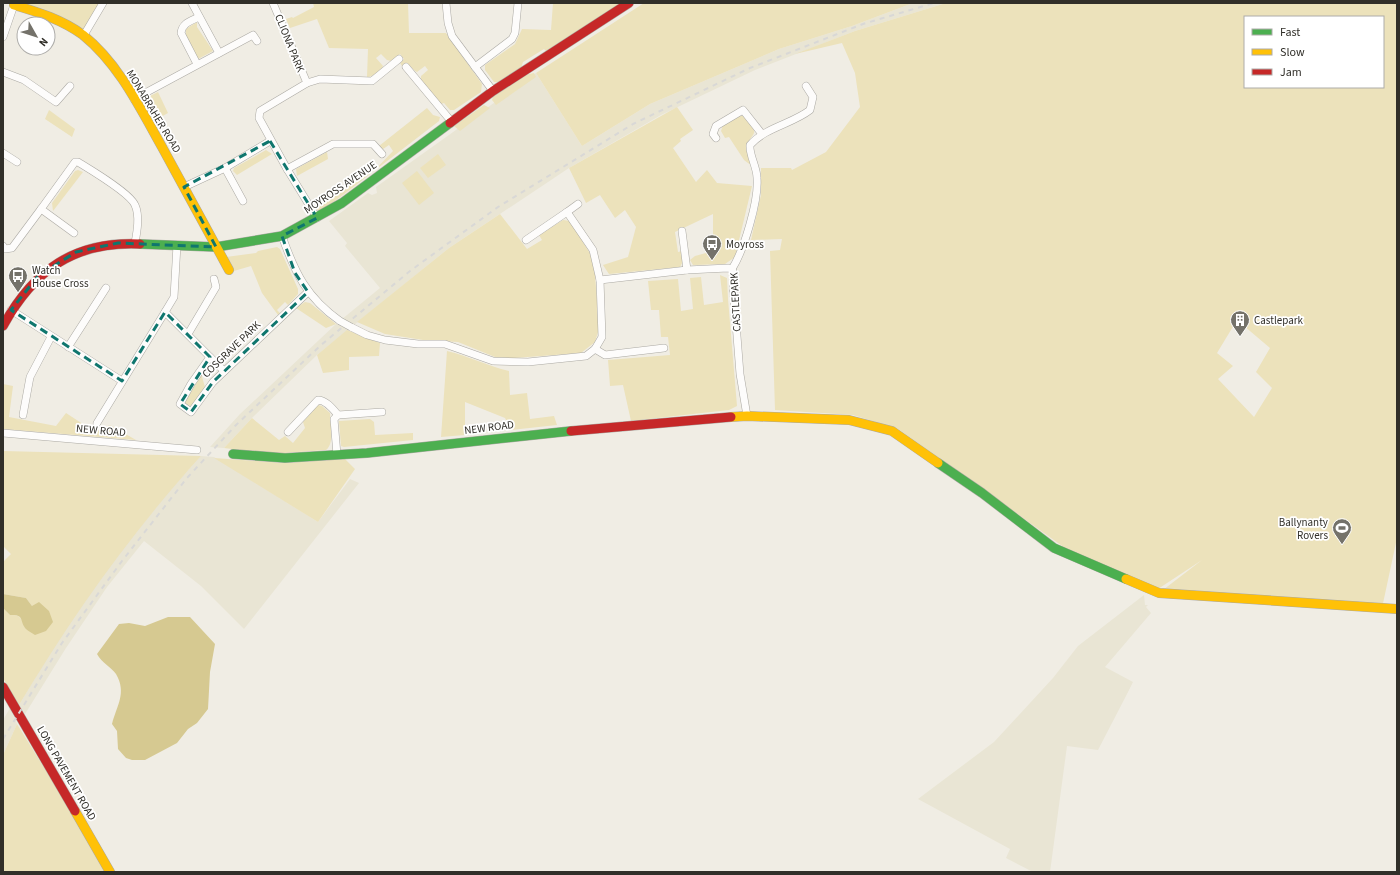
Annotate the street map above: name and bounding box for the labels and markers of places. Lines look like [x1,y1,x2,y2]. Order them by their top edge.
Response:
bus stop icon: Moyross [701,233,723,261]
place label: Moyross [726,237,764,252]
place label: Watch House Cross [32,263,89,291]
bus stop icon: Watch House Cross [7,265,29,293]
building icon: Castlepark [1229,309,1251,337]
place label: Castlepark [1254,313,1304,328]
place label: Ballynanty Rovers [1279,515,1328,543]
sports icon: Ballynanty Rovers [1331,517,1353,545]

